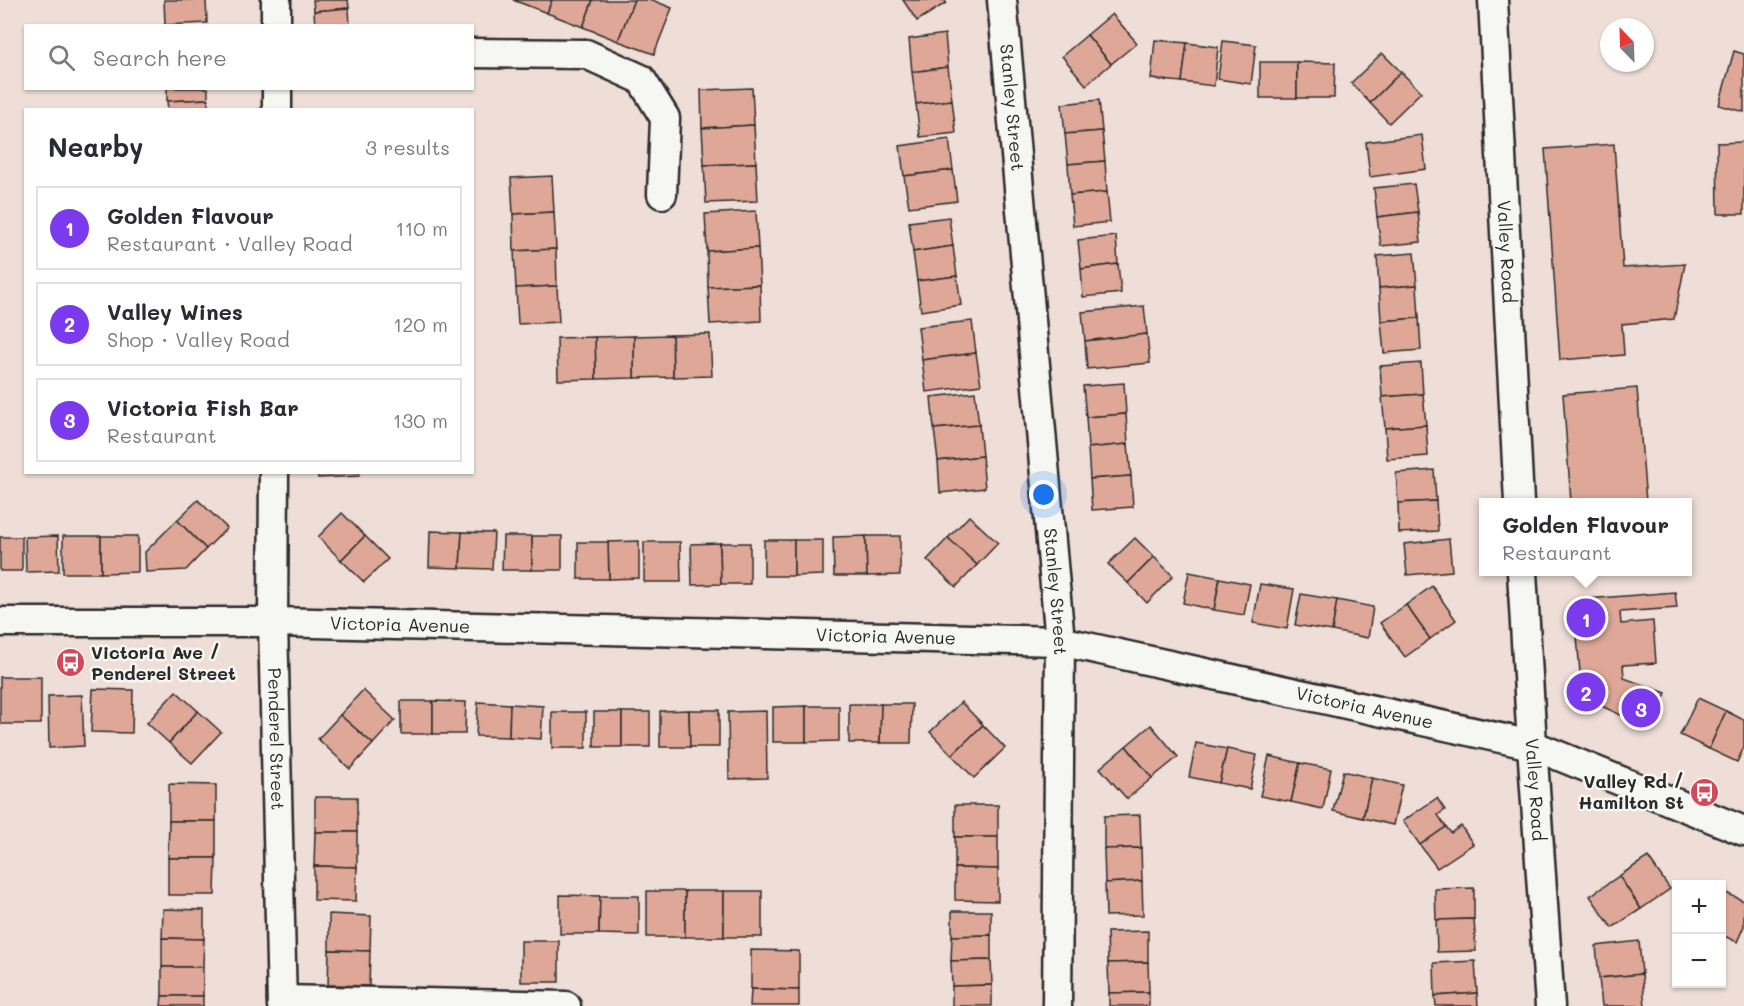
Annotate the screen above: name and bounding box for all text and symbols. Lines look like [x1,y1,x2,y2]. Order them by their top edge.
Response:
north arrow [1600,18,1654,72]
search box [24,24,474,90]
icon: search [45,41,78,74]
text: Search here [93,43,227,72]
street label: Stanley Street [995,43,1030,172]
text: Nearby [48,130,143,164]
text: 3 results [365,134,450,160]
street label: Valley Road [1492,200,1522,304]
text: Golden Flavour [107,201,274,230]
text: 1 [65,215,74,241]
text: 110 m [395,215,448,241]
text: Restaurant · Valley Road [107,230,352,256]
text: Valley Wines [107,297,243,326]
text: 2 [64,311,75,337]
text: 120 m [393,311,448,337]
text: Shop · Valley Road [107,326,290,352]
text: Victoria Fish Bar [107,393,299,422]
text: 3 [64,407,76,433]
text: 130 m [393,407,448,433]
text: Restaurant [107,422,217,448]
your location [1029,480,1058,509]
popup [1479,498,1692,576]
text: Golden Flavour [1502,510,1669,539]
street label: Stanley Street [1039,527,1073,655]
text: Restaurant [1502,539,1612,565]
pin: 1 [1566,596,1606,640]
street label: Victoria Avenue [330,610,470,638]
street label: Victoria Avenue [815,622,956,649]
place label: Victoria Ave / Penderel Street [91,640,236,685]
bus stop icon: Victoria Ave / Penderel Street [54,647,86,679]
street label: Penderel Street [263,667,290,810]
pin: 2 [1566,670,1606,714]
street label: Victoria Avenue [1294,680,1436,734]
pin: 3 [1622,686,1660,730]
street label: Valley Road [1521,737,1552,842]
place label: Valley Rd / Hamilton St [1578,769,1684,814]
bus stop icon: Valley Rd / Hamilton St [1689,776,1721,808]
map controls [1672,880,1726,988]
button: + [1672,880,1726,934]
button: − [1672,934,1726,988]

